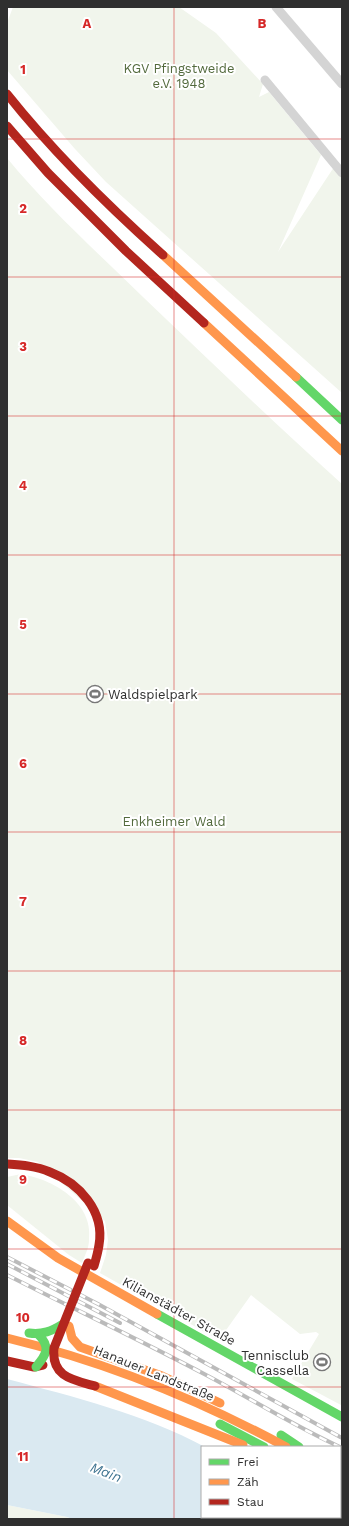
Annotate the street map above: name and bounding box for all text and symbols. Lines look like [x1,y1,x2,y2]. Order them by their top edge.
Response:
text: A [83,16,92,31]
text: B [258,16,267,31]
park label: KGV Pfingstweide e.V. 1948 [124,61,234,91]
text: 1 [20,62,26,77]
text: 2 [19,201,27,216]
text: 3 [19,339,27,354]
text: 4 [19,478,28,493]
text: 5 [19,617,27,632]
sports icon: Waldspielpark [85,684,105,704]
place label: Waldspielpark [108,687,198,702]
text: 6 [19,756,27,771]
park label: Enkheimer Wald [122,814,226,829]
text: 7 [19,894,27,909]
text: 8 [19,1033,27,1048]
text: 9 [19,1172,27,1187]
street label: Kilianstädter Straße [120,1274,238,1348]
text: 10 [16,1310,30,1325]
street label: Hanauer Landstraße [91,1342,217,1404]
place label: Tennisclub Cassella [241,1348,310,1378]
sports icon: Tennisclub Cassella [312,1352,332,1372]
legend [201,1446,341,1518]
text: 11 [17,1449,29,1464]
text: Frei [237,1455,259,1469]
water label: Main [88,1459,124,1485]
text: Zäh [237,1475,259,1489]
text: Stau [237,1495,264,1509]

